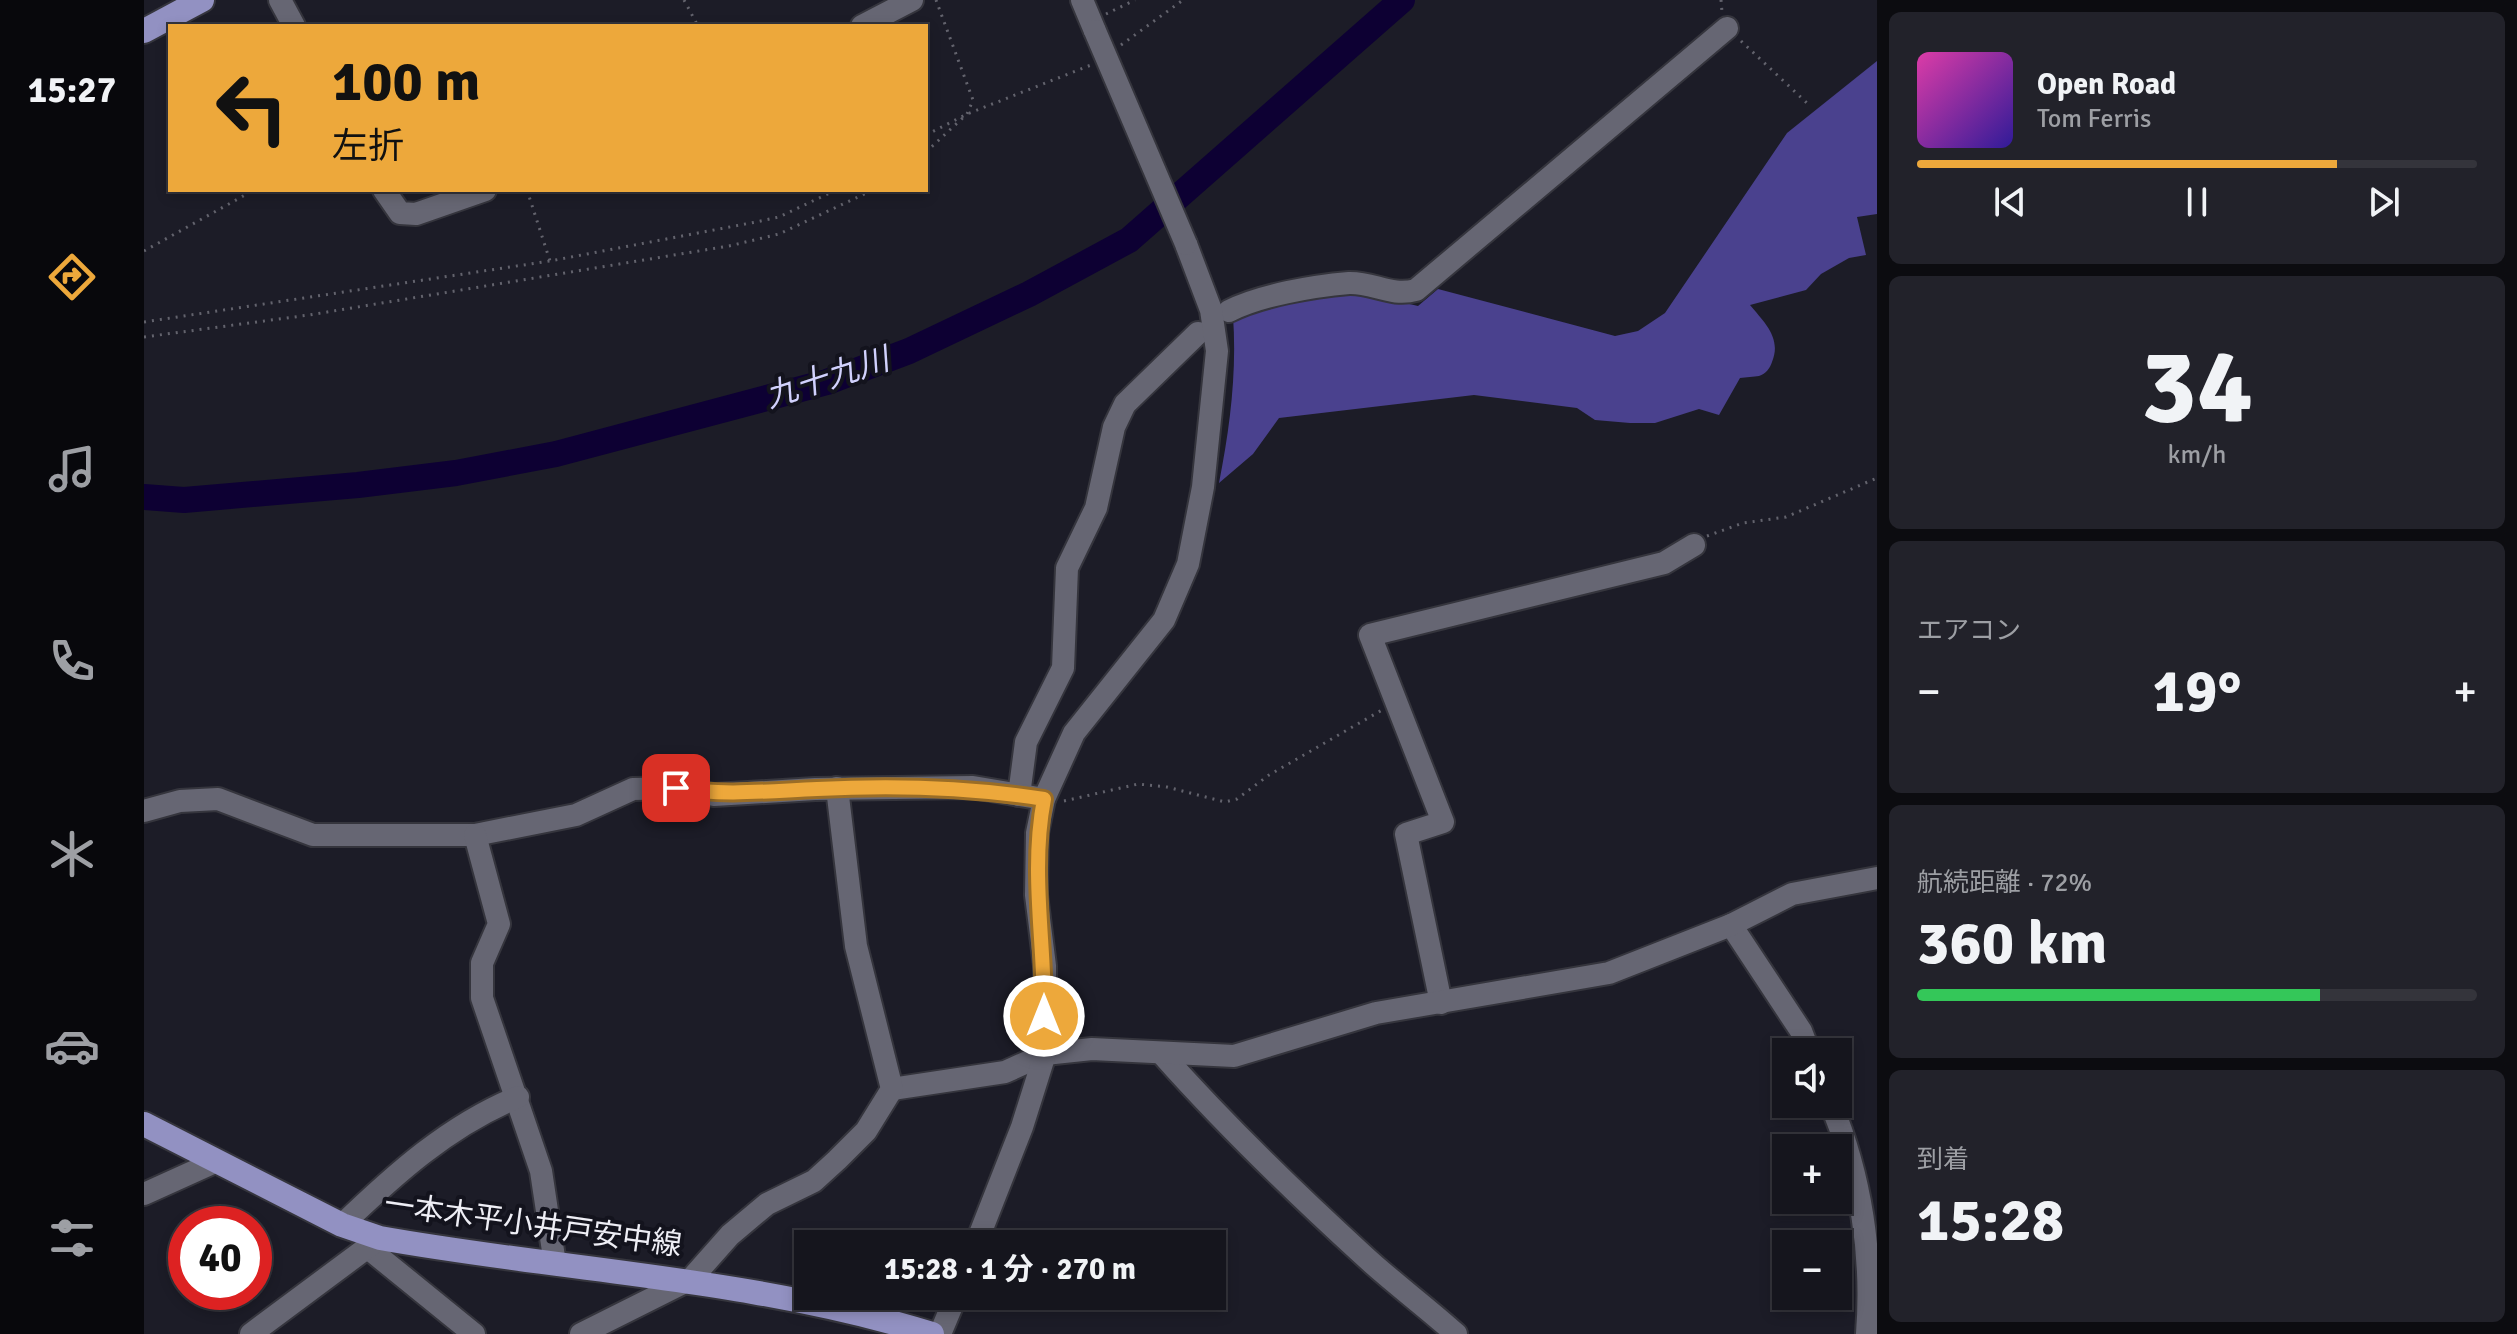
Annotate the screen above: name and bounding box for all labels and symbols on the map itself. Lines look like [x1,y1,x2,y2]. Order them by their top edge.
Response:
water label: 九十九川 [760,339,897,416]
pin [642,754,710,822]
position arrow [1002,974,1086,1058]
street label: 一本木平小井戸安中線 [382,1186,684,1264]
speed limit sign: 40 [168,1206,272,1310]

